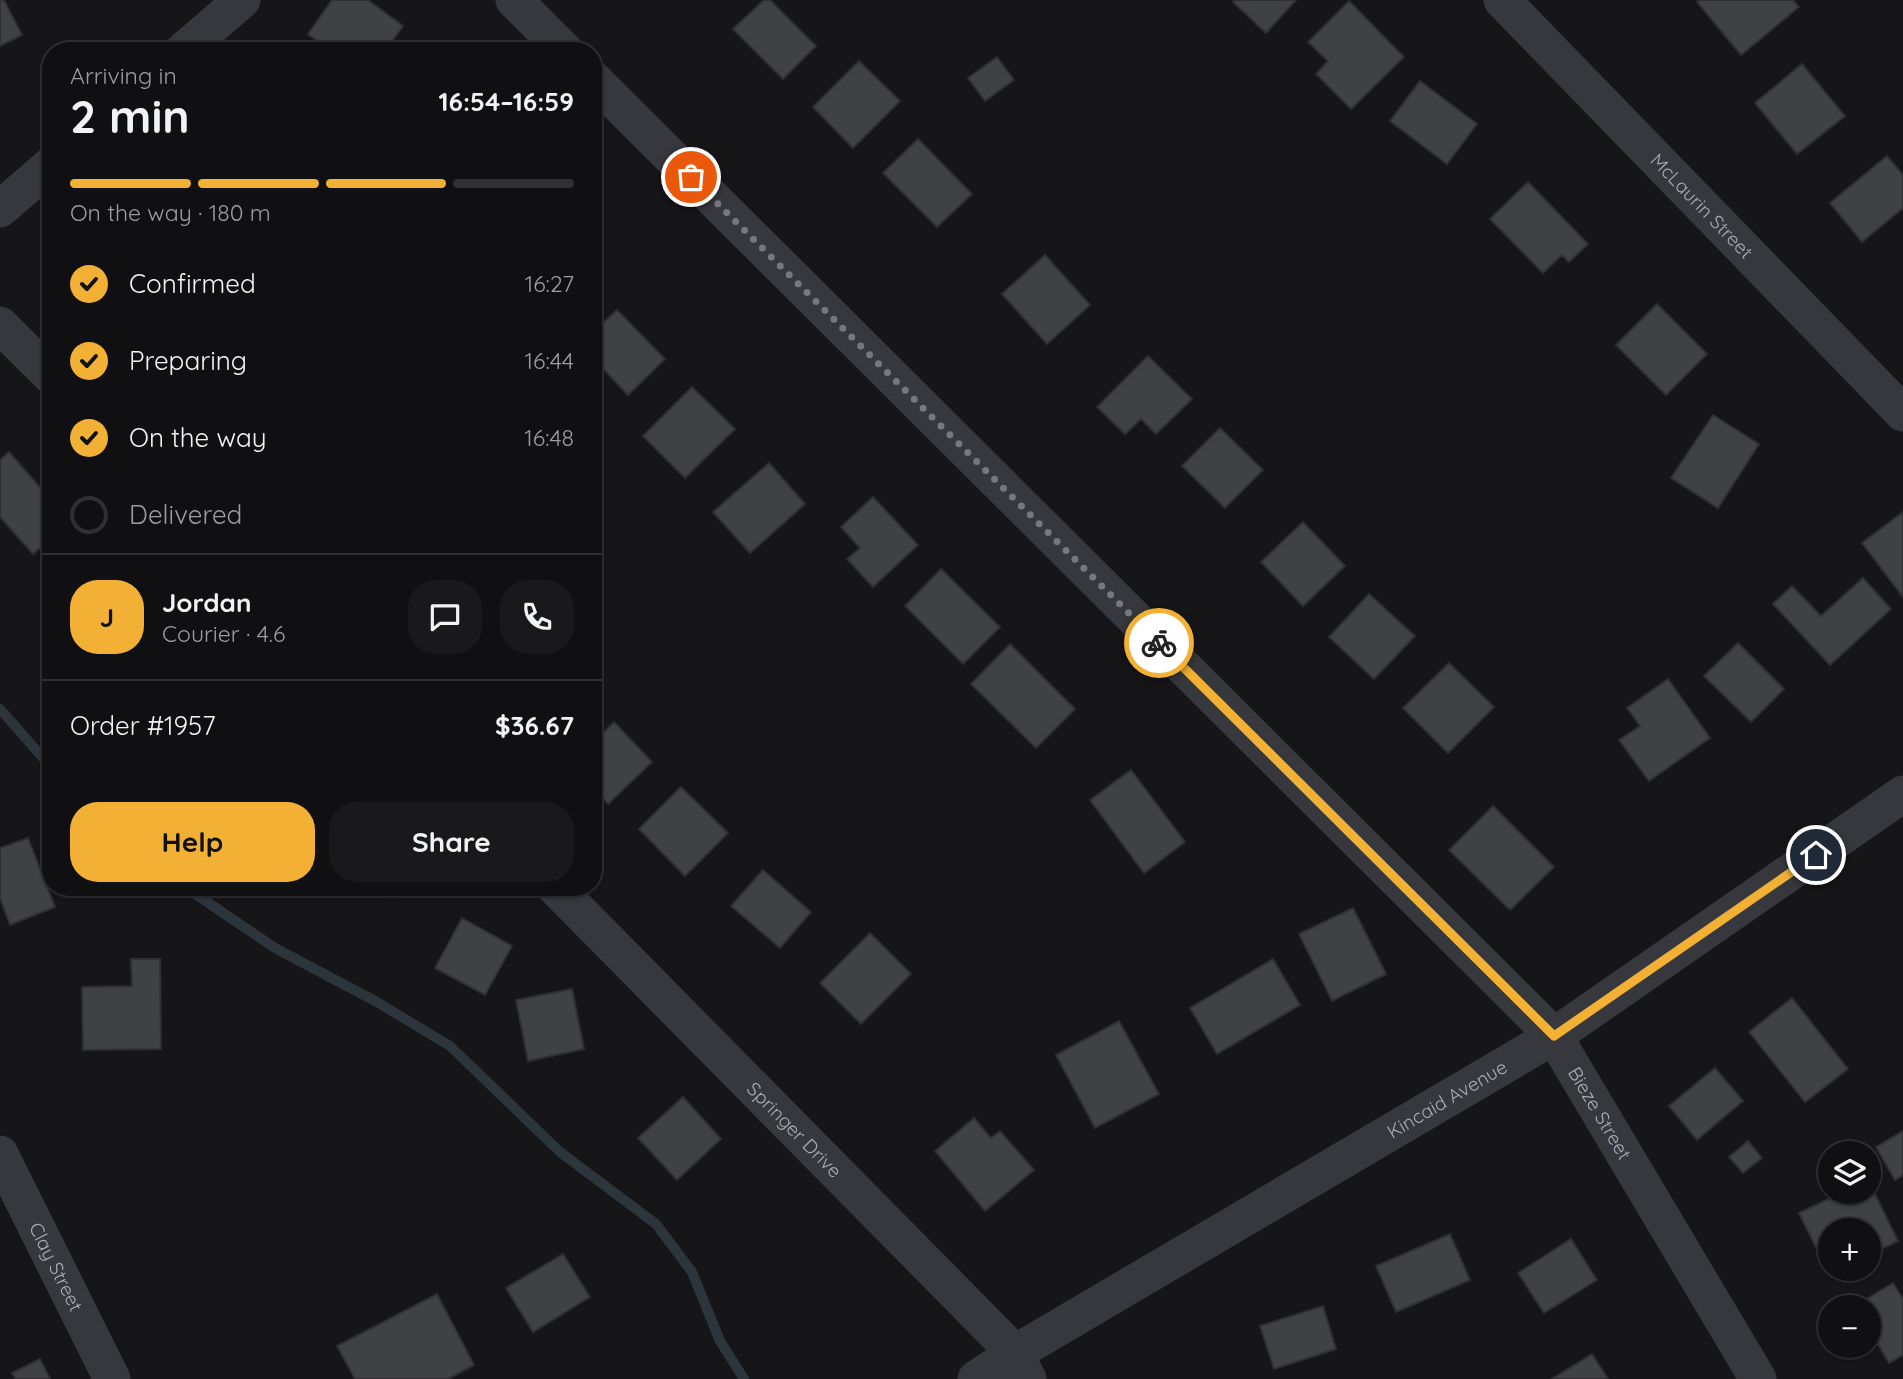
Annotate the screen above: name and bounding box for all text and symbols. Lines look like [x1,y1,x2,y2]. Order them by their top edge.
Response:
text: Arriving in [70,61,177,90]
text: 16:54–16:59 [438,85,574,118]
text: 2 min [70,87,190,145]
pin [661,147,721,207]
street label: McLaurin Street [1645,148,1758,264]
icon: bag [672,158,710,196]
text: On the way · 180 m [70,198,271,227]
icon: check [70,265,108,303]
text: Confirmed [129,267,256,300]
text: 16:27 [525,269,574,298]
icon: check [70,342,108,380]
text: Preparing [129,344,247,377]
text: 16:44 [525,346,574,375]
icon: check [70,419,108,457]
text: On the way [129,421,267,454]
text: 16:48 [524,423,574,452]
text: Delivered [129,498,242,531]
button: chat [408,580,482,654]
button: phone [500,580,574,654]
text: Jordan [162,586,251,619]
text: J [100,601,114,634]
courier [1124,608,1194,678]
text: Courier · 4.6 [162,619,285,648]
icon: bike [1140,624,1178,662]
text: Order #1957 [70,709,216,742]
text: $36.67 [495,709,574,742]
button: Help [70,802,315,882]
button: Share [329,802,574,882]
pin [1786,825,1846,885]
icon: home [1797,836,1835,874]
street label: Kincaid Avenue [1383,1054,1511,1144]
street label: Bieze Street [1563,1062,1637,1164]
street label: Springer Drive [742,1077,847,1183]
map controls [1818,1141,1881,1358]
button: layers [1818,1141,1881,1204]
street label: Clay Street [24,1218,88,1315]
button: + [1818,1218,1881,1281]
button: − [1818,1295,1881,1358]

